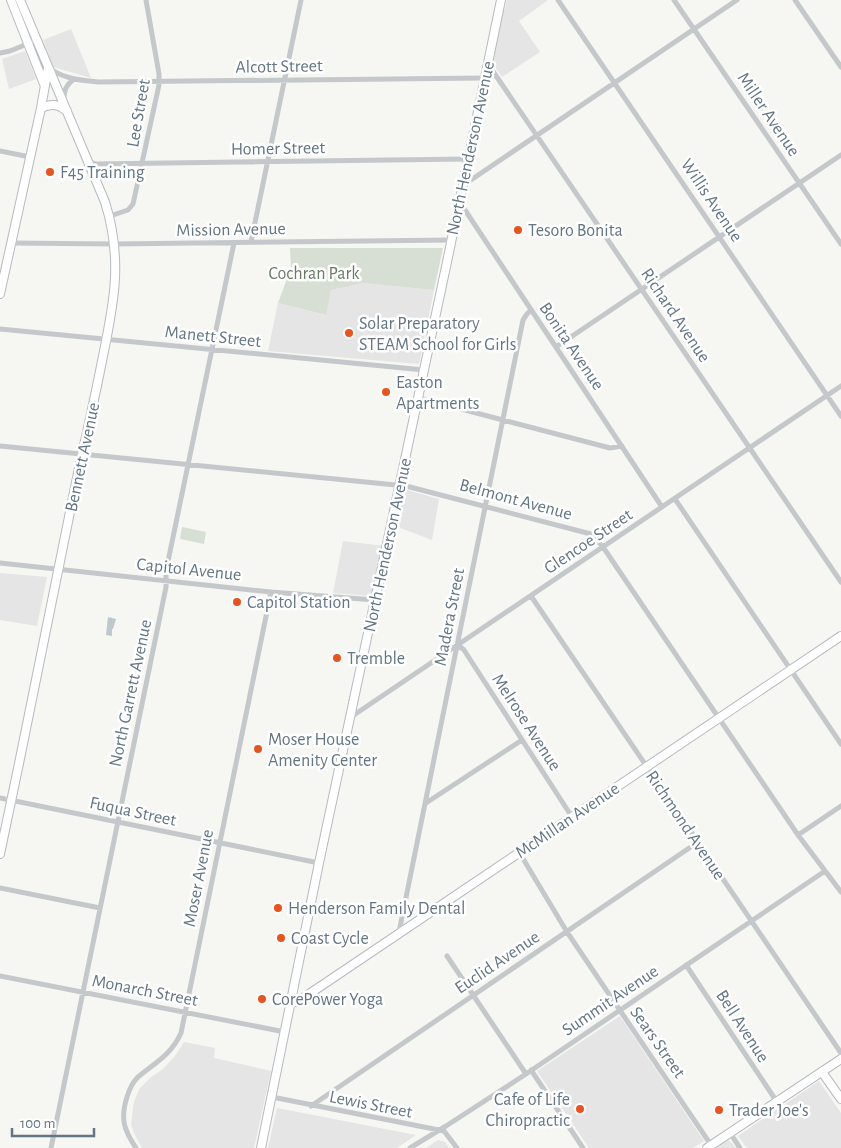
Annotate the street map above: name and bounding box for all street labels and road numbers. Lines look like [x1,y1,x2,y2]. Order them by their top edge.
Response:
street label: Alcott Street [235,57,323,77]
street label: North Henderson Avenue [444,60,498,237]
street label: Miller Avenue [734,69,803,160]
street label: Lee Street [124,77,154,149]
street label: Homer Street [231,139,326,159]
street label: Willis Avenue [677,156,745,245]
street label: Mission Avenue [176,220,286,240]
street label: Richard Avenue [637,265,713,366]
street label: Bonita Avenue [535,300,607,394]
street label: Manett Street [164,323,262,351]
street label: Bennett Avenue [63,401,103,514]
street label: North Henderson Avenue [361,457,415,634]
street label: Belmont Avenue [458,476,574,524]
street label: Glencoe Street [541,506,636,578]
street label: Capitol Avenue [136,556,242,584]
street label: Madera Street [432,567,468,668]
street label: North Garrett Avenue [107,618,155,768]
street label: Melrose Avenue [488,671,564,774]
street label: Richmond Avenue [642,768,728,883]
street label: McMillan Avenue [512,780,623,862]
street label: Fuqua Street [88,794,178,830]
street label: Moser Avenue [181,828,217,928]
street label: Euclid Avenue [452,928,543,998]
street label: Summit Avenue [559,962,662,1040]
street label: Monarch Street [90,972,199,1010]
street label: Bell Avenue [712,987,772,1066]
street label: Sears Street [626,1004,688,1082]
street label: Lewis Street [328,1088,414,1122]

